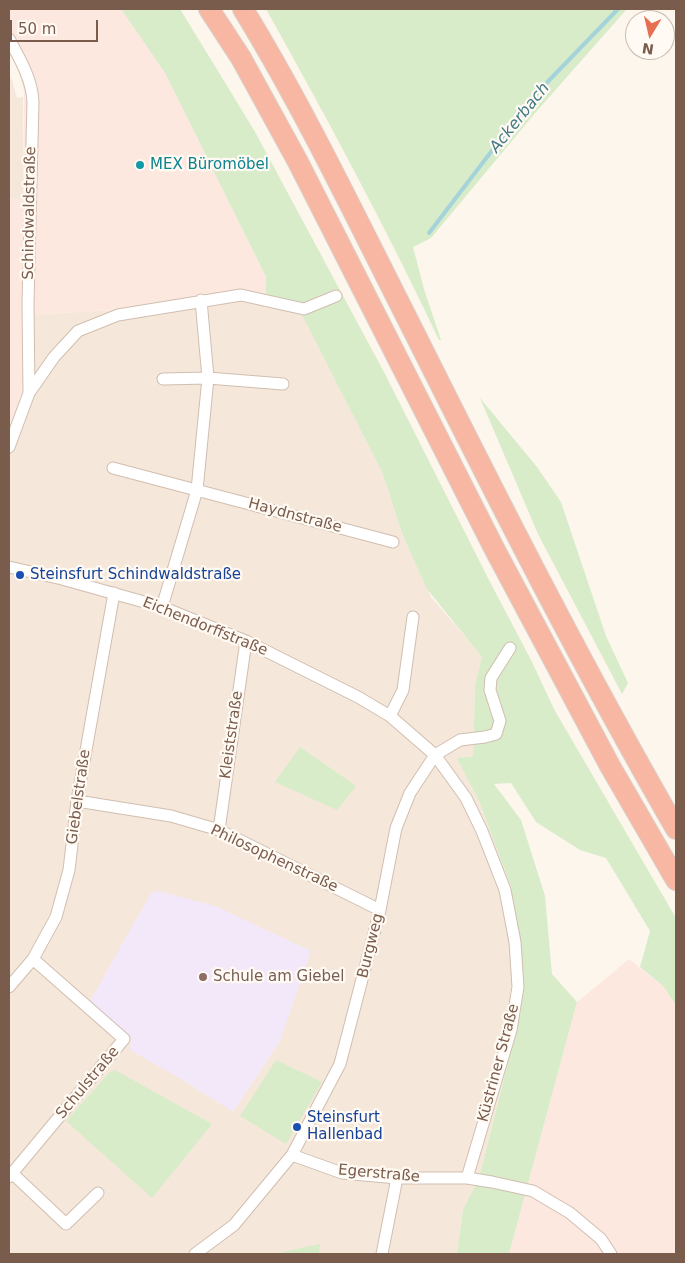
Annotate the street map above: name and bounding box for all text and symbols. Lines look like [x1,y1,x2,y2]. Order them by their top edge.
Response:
scale bar [12,10,100,42]
north arrow [625,10,675,60]
text: 50 m [18,20,56,38]
text: N [641,40,655,58]
water label: Ackerbach [486,79,554,157]
street label: Schindwaldstraße [20,146,40,280]
place label: MEX Büromöbel [150,156,269,174]
marker: MEX Büromöbel [134,159,146,171]
street label: Haydnstraße [246,495,344,537]
place label: Steinsfurt Schindwaldstraße [30,566,241,584]
marker: Steinsfurt Schindwaldstraße [14,569,26,581]
street label: Eichendorffstraße [140,594,270,660]
street label: Kleiststraße [217,690,247,780]
street label: Giebelstraße [63,748,95,846]
street label: Philosophenstraße [207,822,341,896]
street label: Burgweg [354,912,388,980]
place label: Schule am Giebel [213,968,344,986]
marker: Schule am Giebel [197,971,209,983]
street label: Küstriner Straße [475,1002,523,1124]
street label: Schulstraße [53,1043,123,1123]
place label: Steinsfurt Hallenbad [307,1109,383,1144]
marker: Steinsfurt Hallenbad [291,1121,303,1133]
street label: Egerstraße [337,1161,421,1187]

